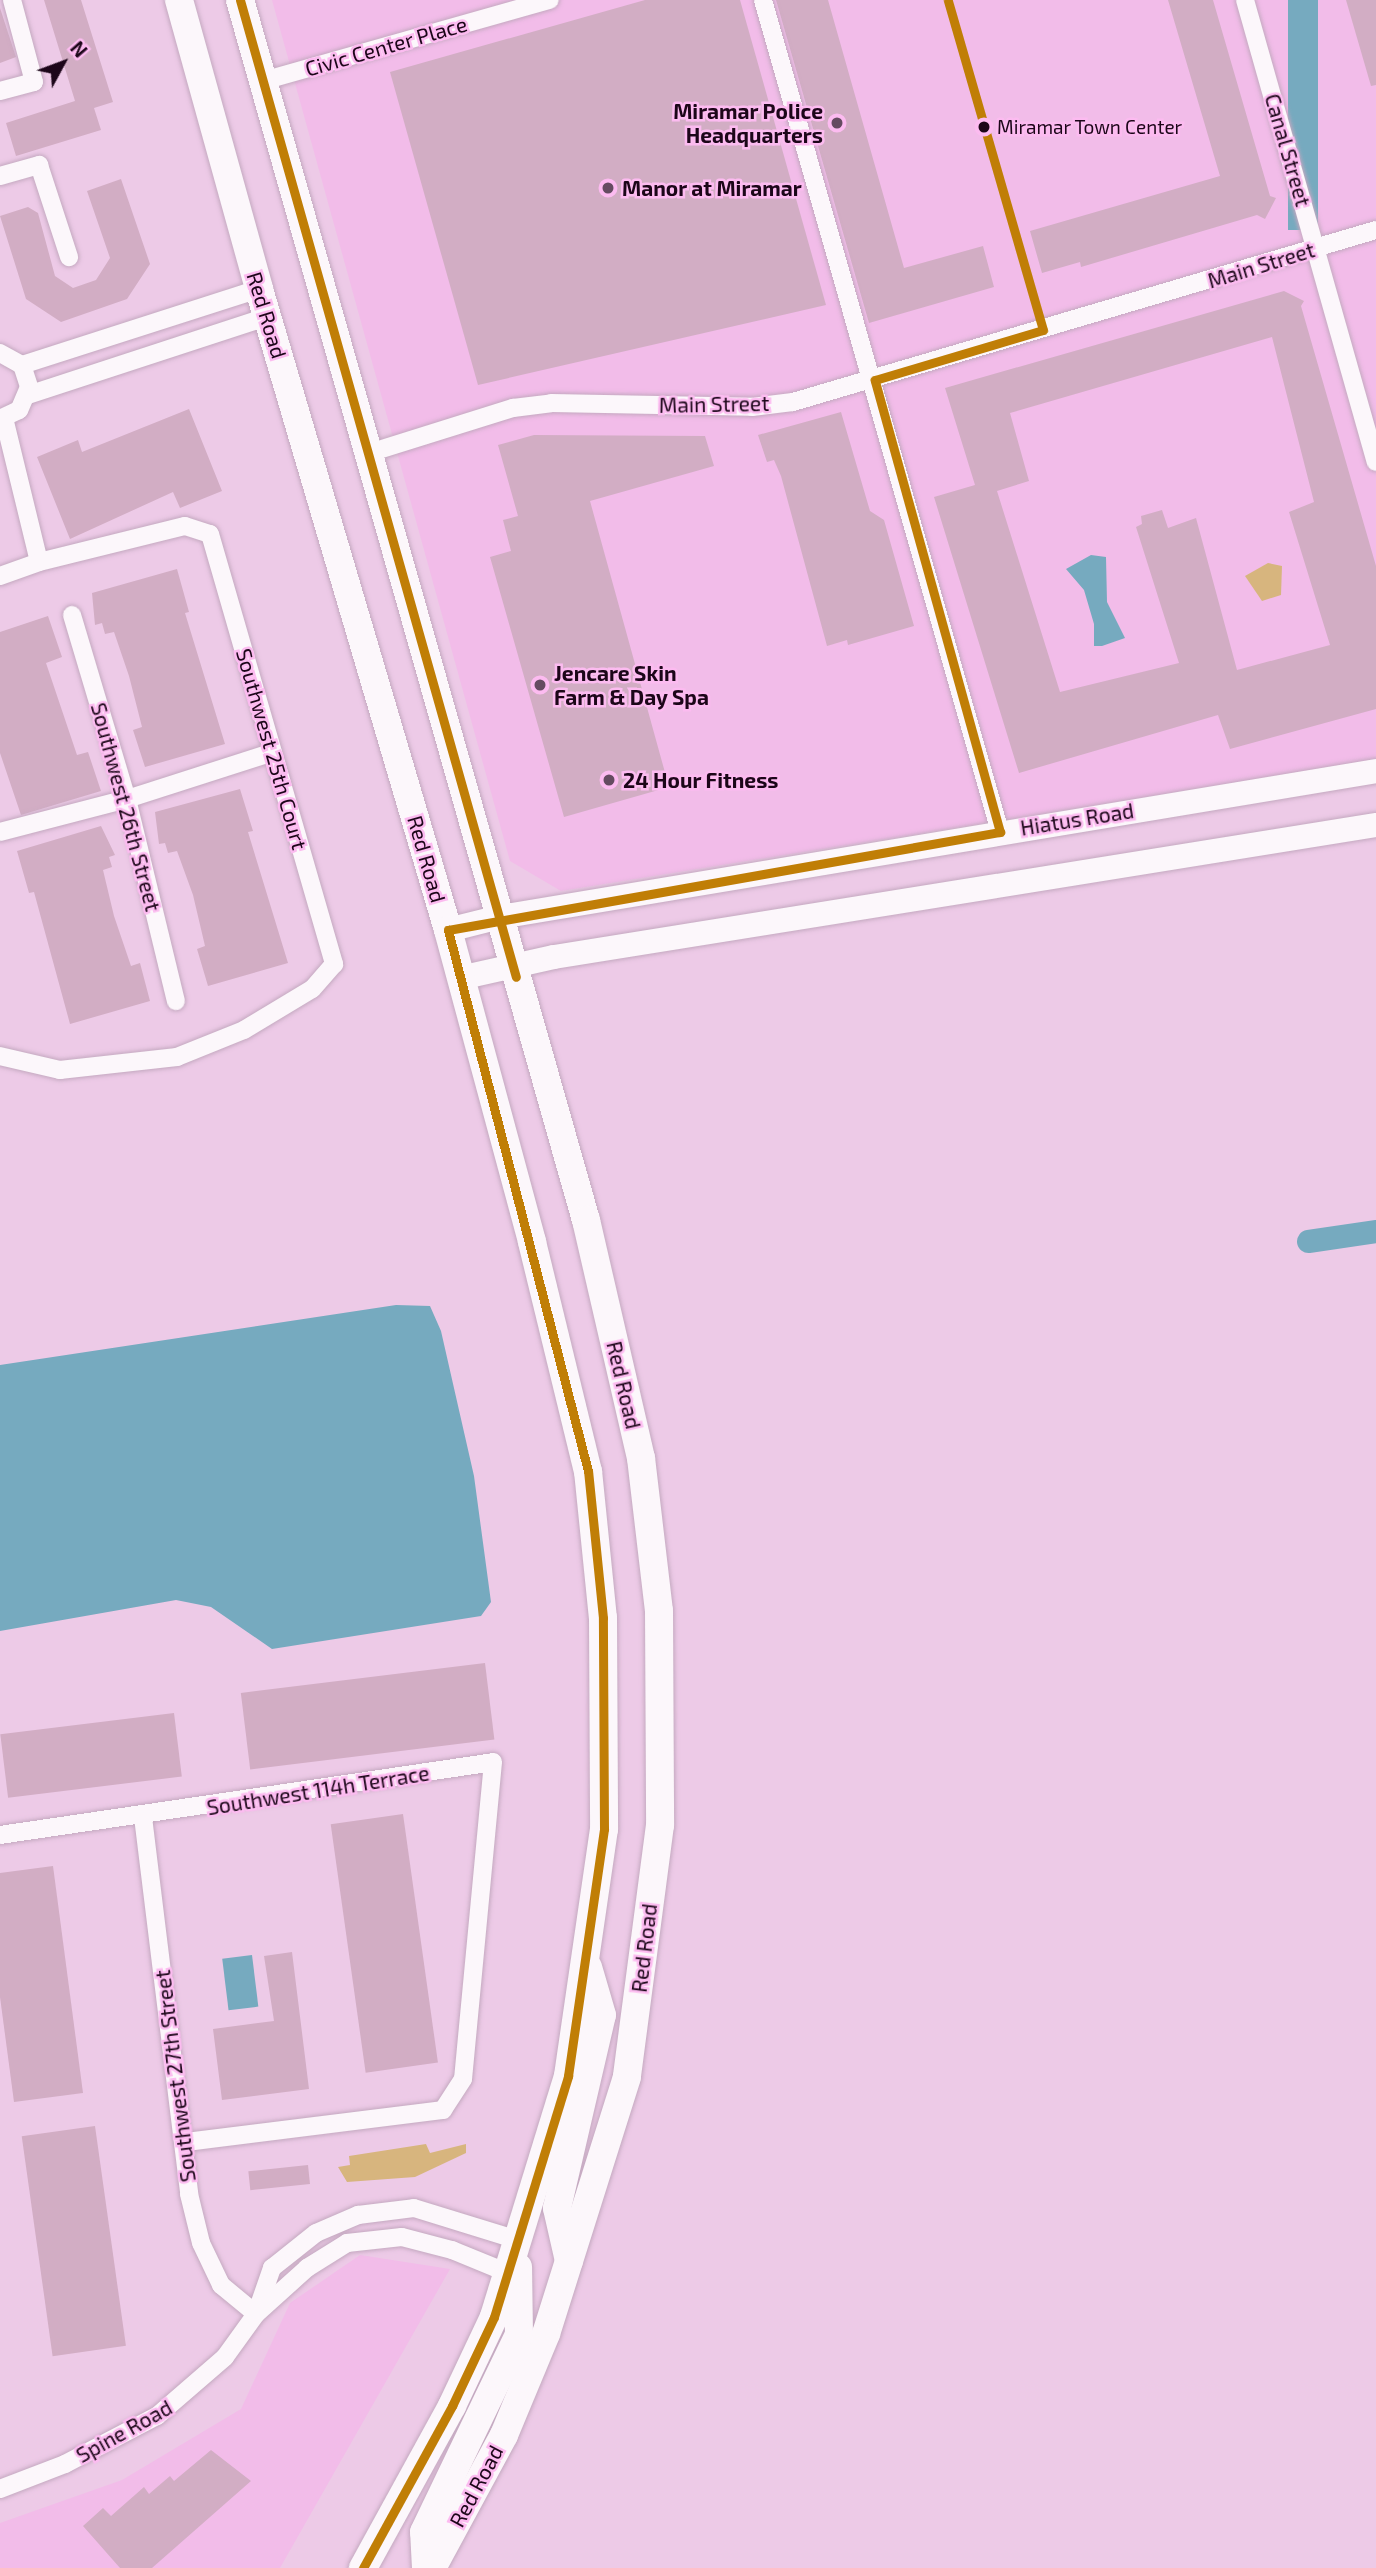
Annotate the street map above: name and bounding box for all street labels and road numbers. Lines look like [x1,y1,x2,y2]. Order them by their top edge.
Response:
street label: Civic Center Place [302,11,470,81]
street label: Canal Street [1260,91,1316,209]
street label: Main Street [1205,237,1317,293]
street label: Red Road [242,269,292,361]
street label: Main Street [659,390,769,418]
street label: Southwest 25th Court [231,646,313,852]
street label: Southwest 26th Street [86,700,166,914]
street label: Hiatus Road [1019,798,1135,840]
street label: Red Road [403,813,451,905]
street label: Red Road [602,1339,646,1431]
street label: Southwest 114h Terrace [205,1760,431,1820]
street label: Red Road [626,1902,662,1994]
street label: Southwest 27th Street [149,1968,201,2184]
street label: Spine Road [72,2394,176,2468]
street label: Red Road [444,2441,508,2531]

